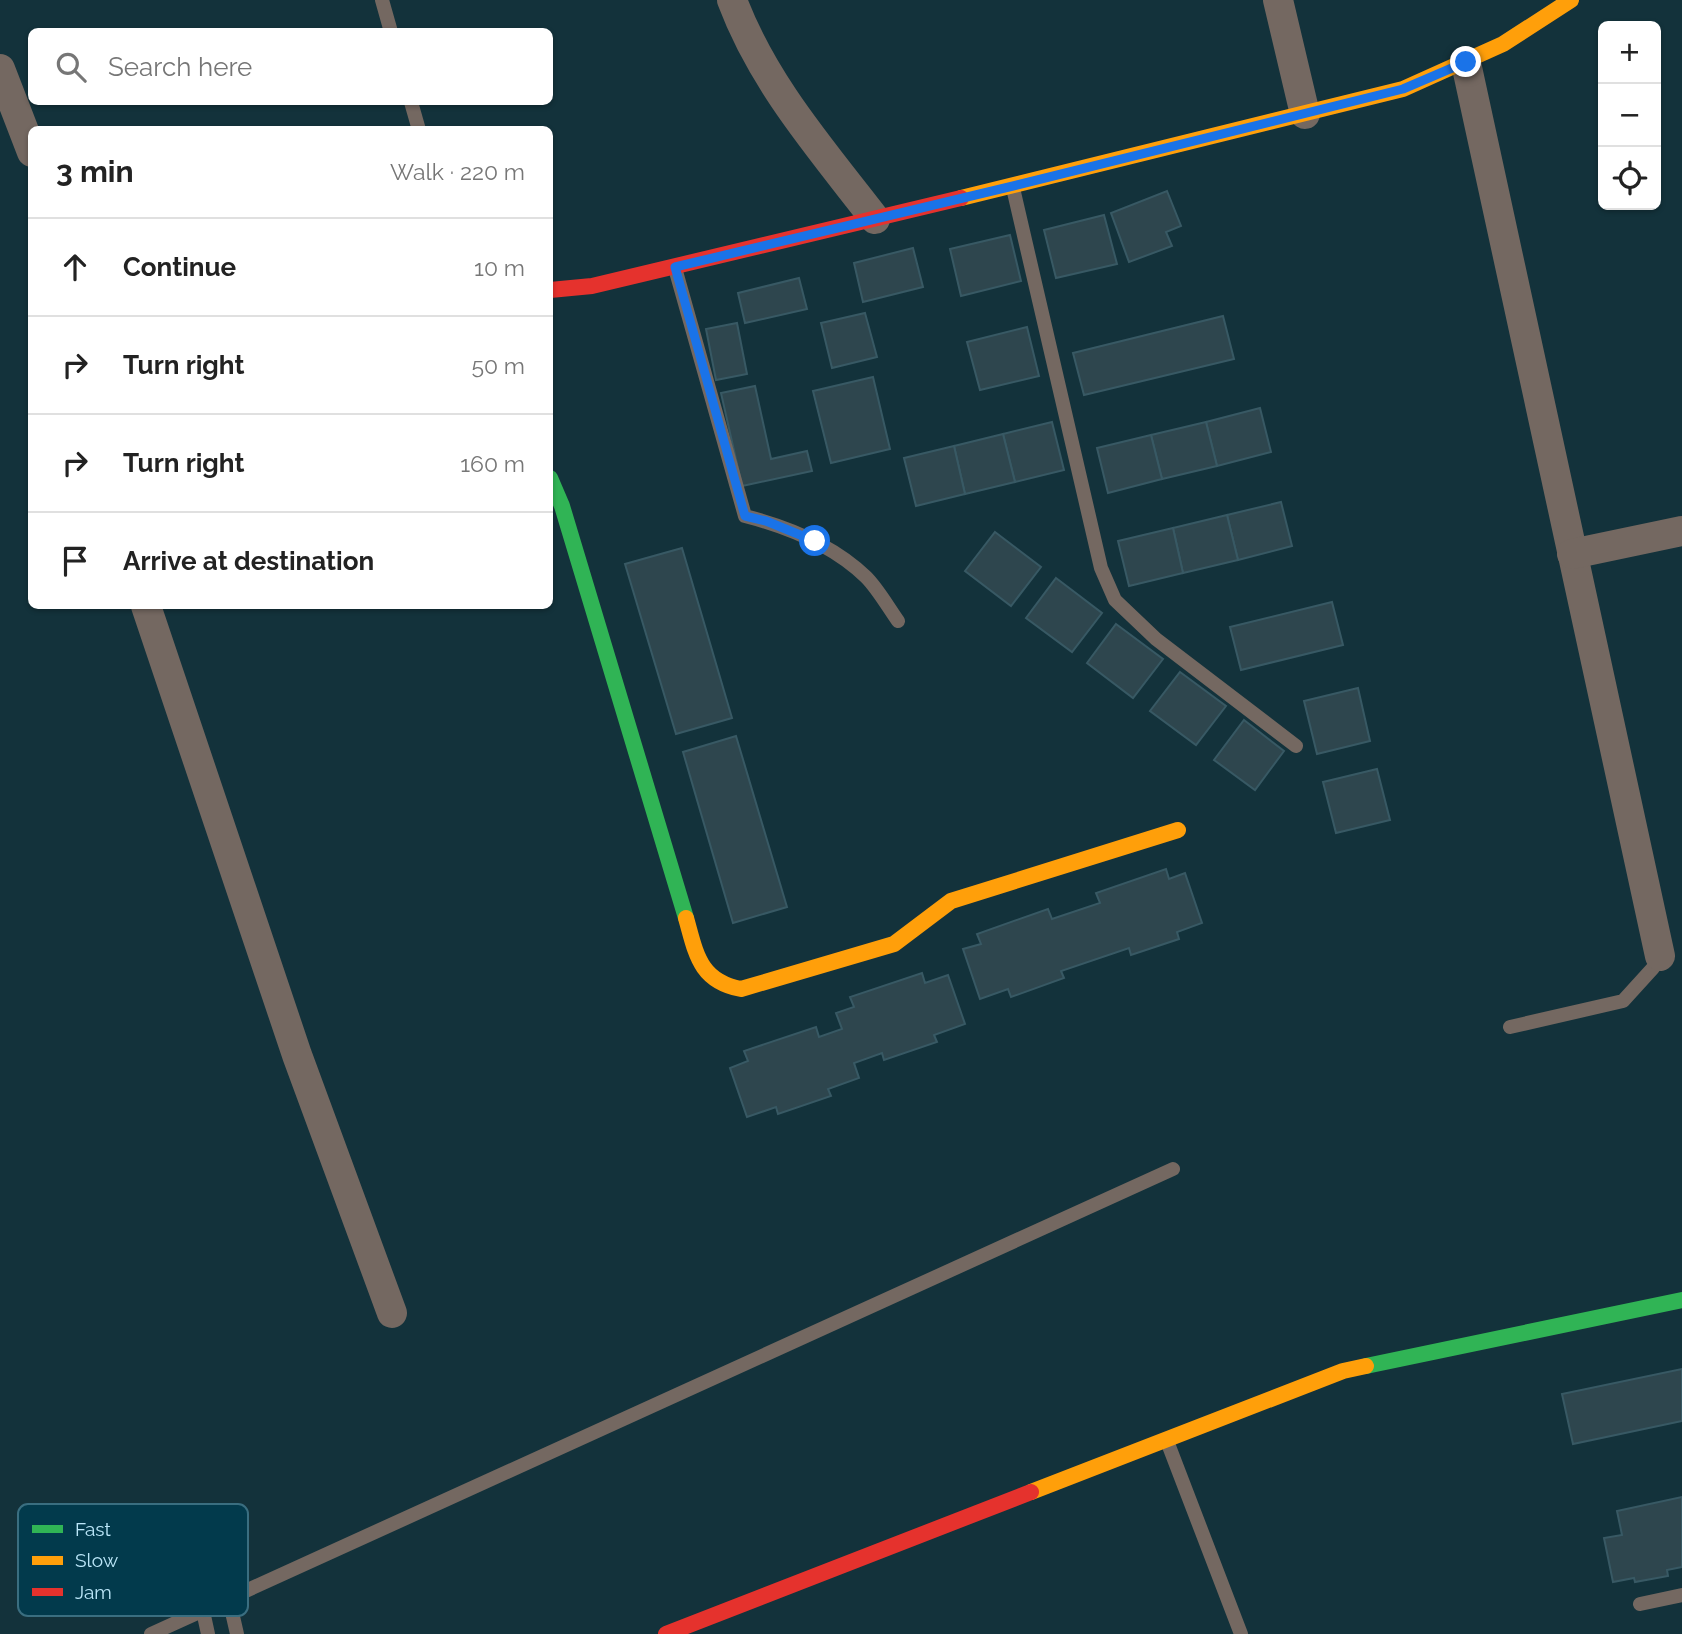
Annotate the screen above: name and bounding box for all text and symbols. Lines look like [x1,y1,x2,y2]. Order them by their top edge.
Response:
map controls [1598,21,1661,210]
button: + [1598,21,1661,84]
search box [28,28,553,105]
route end [1450,46,1481,77]
icon: search [52,48,90,86]
text: Search here [108,52,252,82]
button: − [1598,84,1661,147]
button: locate [1598,147,1661,210]
text: 3 min [56,154,134,189]
text: Walk · 220 m [390,158,525,185]
icon: ahead [56,248,94,286]
text: Continue [123,252,236,282]
text: 10 m [474,254,525,281]
icon: right [56,346,94,384]
text: Turn right [123,350,244,380]
text: 50 m [471,352,525,379]
icon: right [56,444,94,482]
text: Turn right [123,448,244,478]
text: 160 m [460,450,525,477]
route start [799,525,830,556]
icon: arrive [56,542,94,580]
text: Arrive at destination [123,546,374,576]
legend [18,1504,248,1616]
text: Fast [75,1518,111,1540]
text: Slow [75,1549,119,1571]
text: Jam [75,1581,112,1603]

